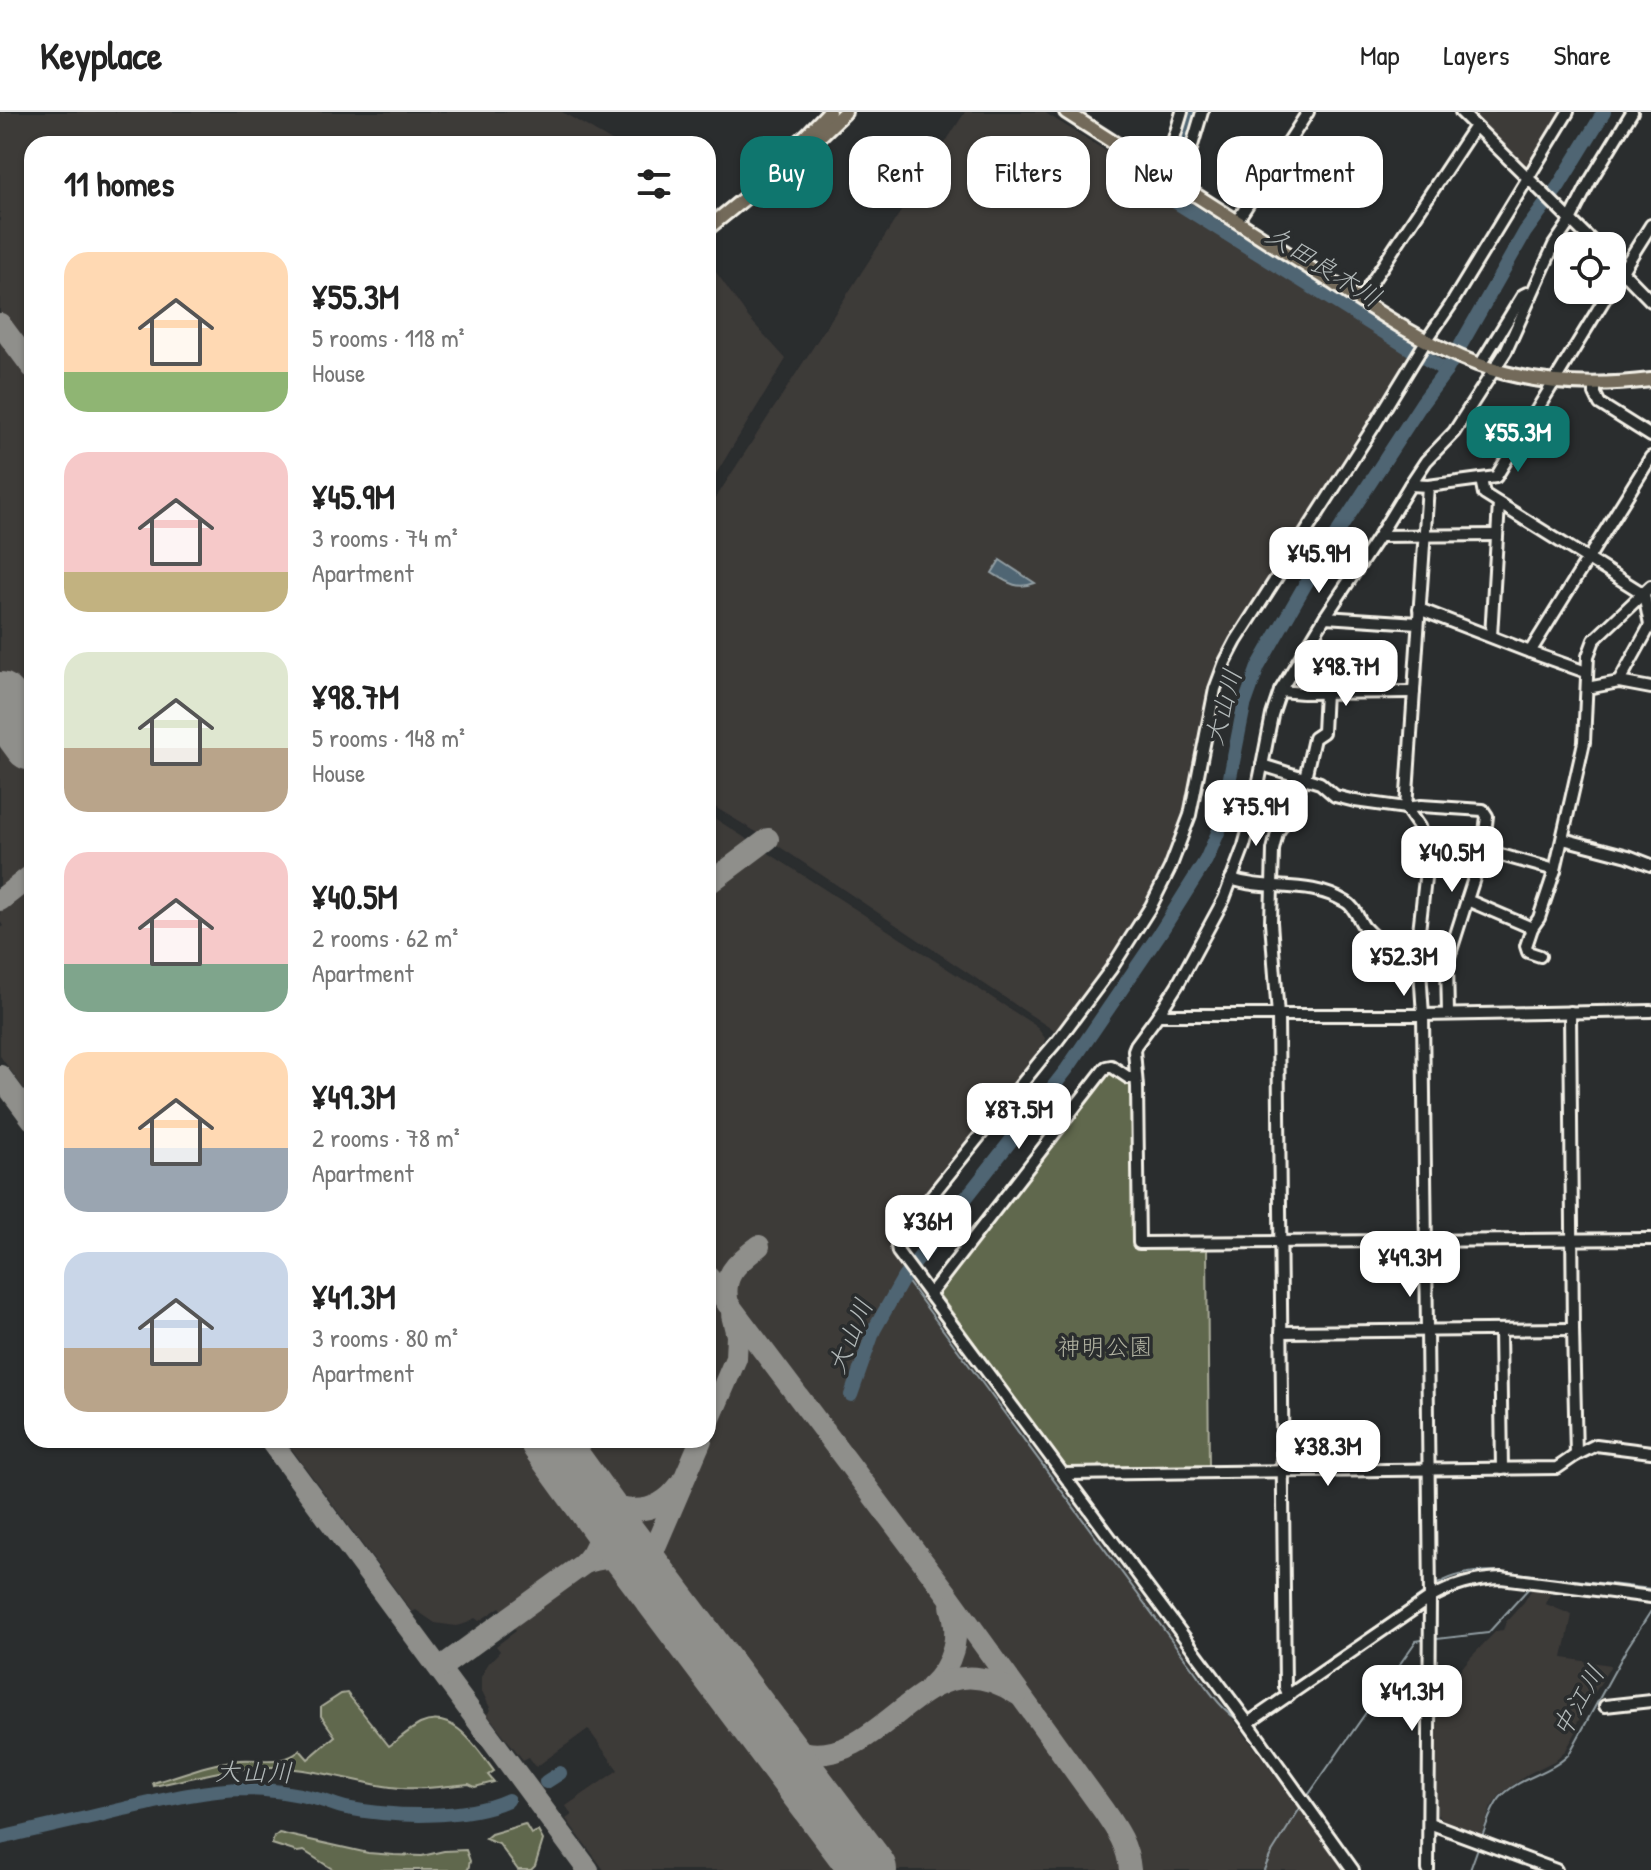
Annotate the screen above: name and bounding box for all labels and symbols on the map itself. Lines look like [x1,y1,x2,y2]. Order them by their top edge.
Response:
water label: 久田良木川 [1260,216,1389,315]
pin: ¥55.3M [1453,406,1583,474]
pin: ¥45.9M [1254,527,1384,595]
pin: ¥98.7M [1281,640,1411,708]
water label: 大山川 [1196,665,1250,749]
pin: ¥75.9M [1191,780,1321,848]
pin: ¥40.5M [1387,826,1517,894]
pin: ¥52.3M [1339,930,1469,998]
pin: ¥87.5M [954,1083,1084,1151]
pin: ¥36M [881,1195,975,1263]
pin: ¥49.3M [1345,1231,1475,1299]
water label: 大山川 [818,1293,881,1379]
park label: 神明公園 [1057,1330,1153,1362]
pin: ¥38.3M [1263,1420,1393,1488]
water label: 中江川 [1543,1658,1612,1743]
pin: ¥41.3M [1347,1665,1477,1733]
water label: 大山川 [215,1753,293,1790]

